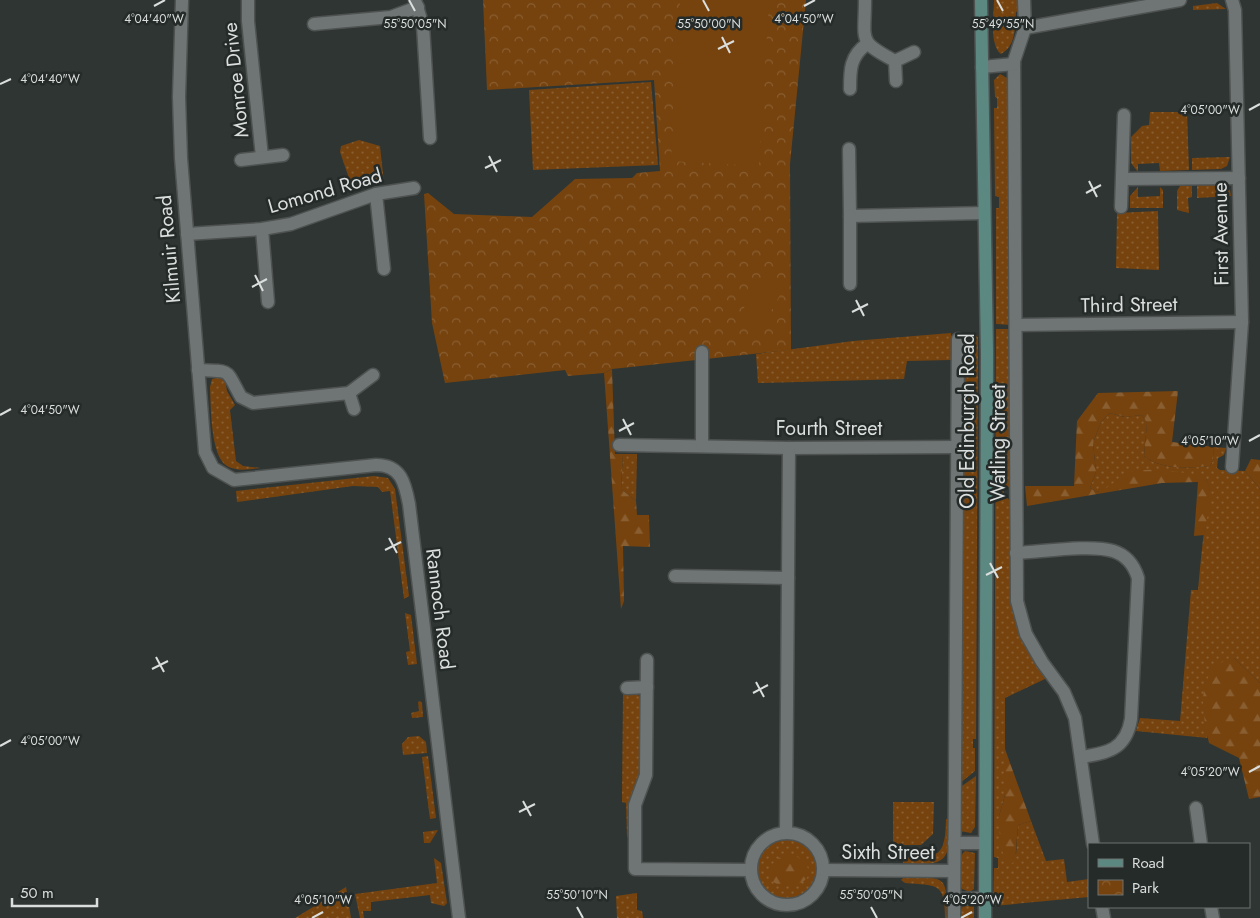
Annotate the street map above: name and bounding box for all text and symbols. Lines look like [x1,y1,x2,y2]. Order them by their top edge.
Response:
text: 4°04'40"W [124,10,184,28]
text: 4°04'50"W [774,10,834,28]
text: 55°50'05"N [383,15,447,33]
text: 55°50'00"N [677,15,741,33]
text: 55°49'55"N [972,15,1034,33]
street label: Monroe Drive [216,21,256,139]
text: 4°04'40"W [20,70,80,88]
text: 4°05'00"W [1180,101,1240,119]
street label: Lomond Road [265,161,385,221]
street label: First Avenue [1206,182,1236,286]
street label: Kilmuir Road [150,194,188,304]
street label: Third Street [1080,290,1178,320]
street label: Old Edinburgh Road [953,333,982,509]
street label: Watling Street [984,384,1013,502]
text: 4°04'50"W [20,401,80,419]
street label: Fourth Street [776,414,883,443]
text: 4°05'10"W [1181,432,1239,450]
street label: Rannoch Road [418,547,462,671]
text: 4°05'00"W [20,732,80,750]
text: 4°05'20"W [1180,763,1240,781]
street label: Sixth Street [841,838,935,867]
legend [1088,843,1250,908]
text: Road [1132,852,1164,874]
scale bar [12,876,98,908]
text: Park [1132,877,1159,899]
text: 50 m [20,882,54,904]
text: 55°50'10"N [546,886,608,904]
text: 55°50'05"N [839,886,903,904]
text: 4°05'10"W [294,891,352,909]
text: 4°05'20"W [942,891,1002,909]

